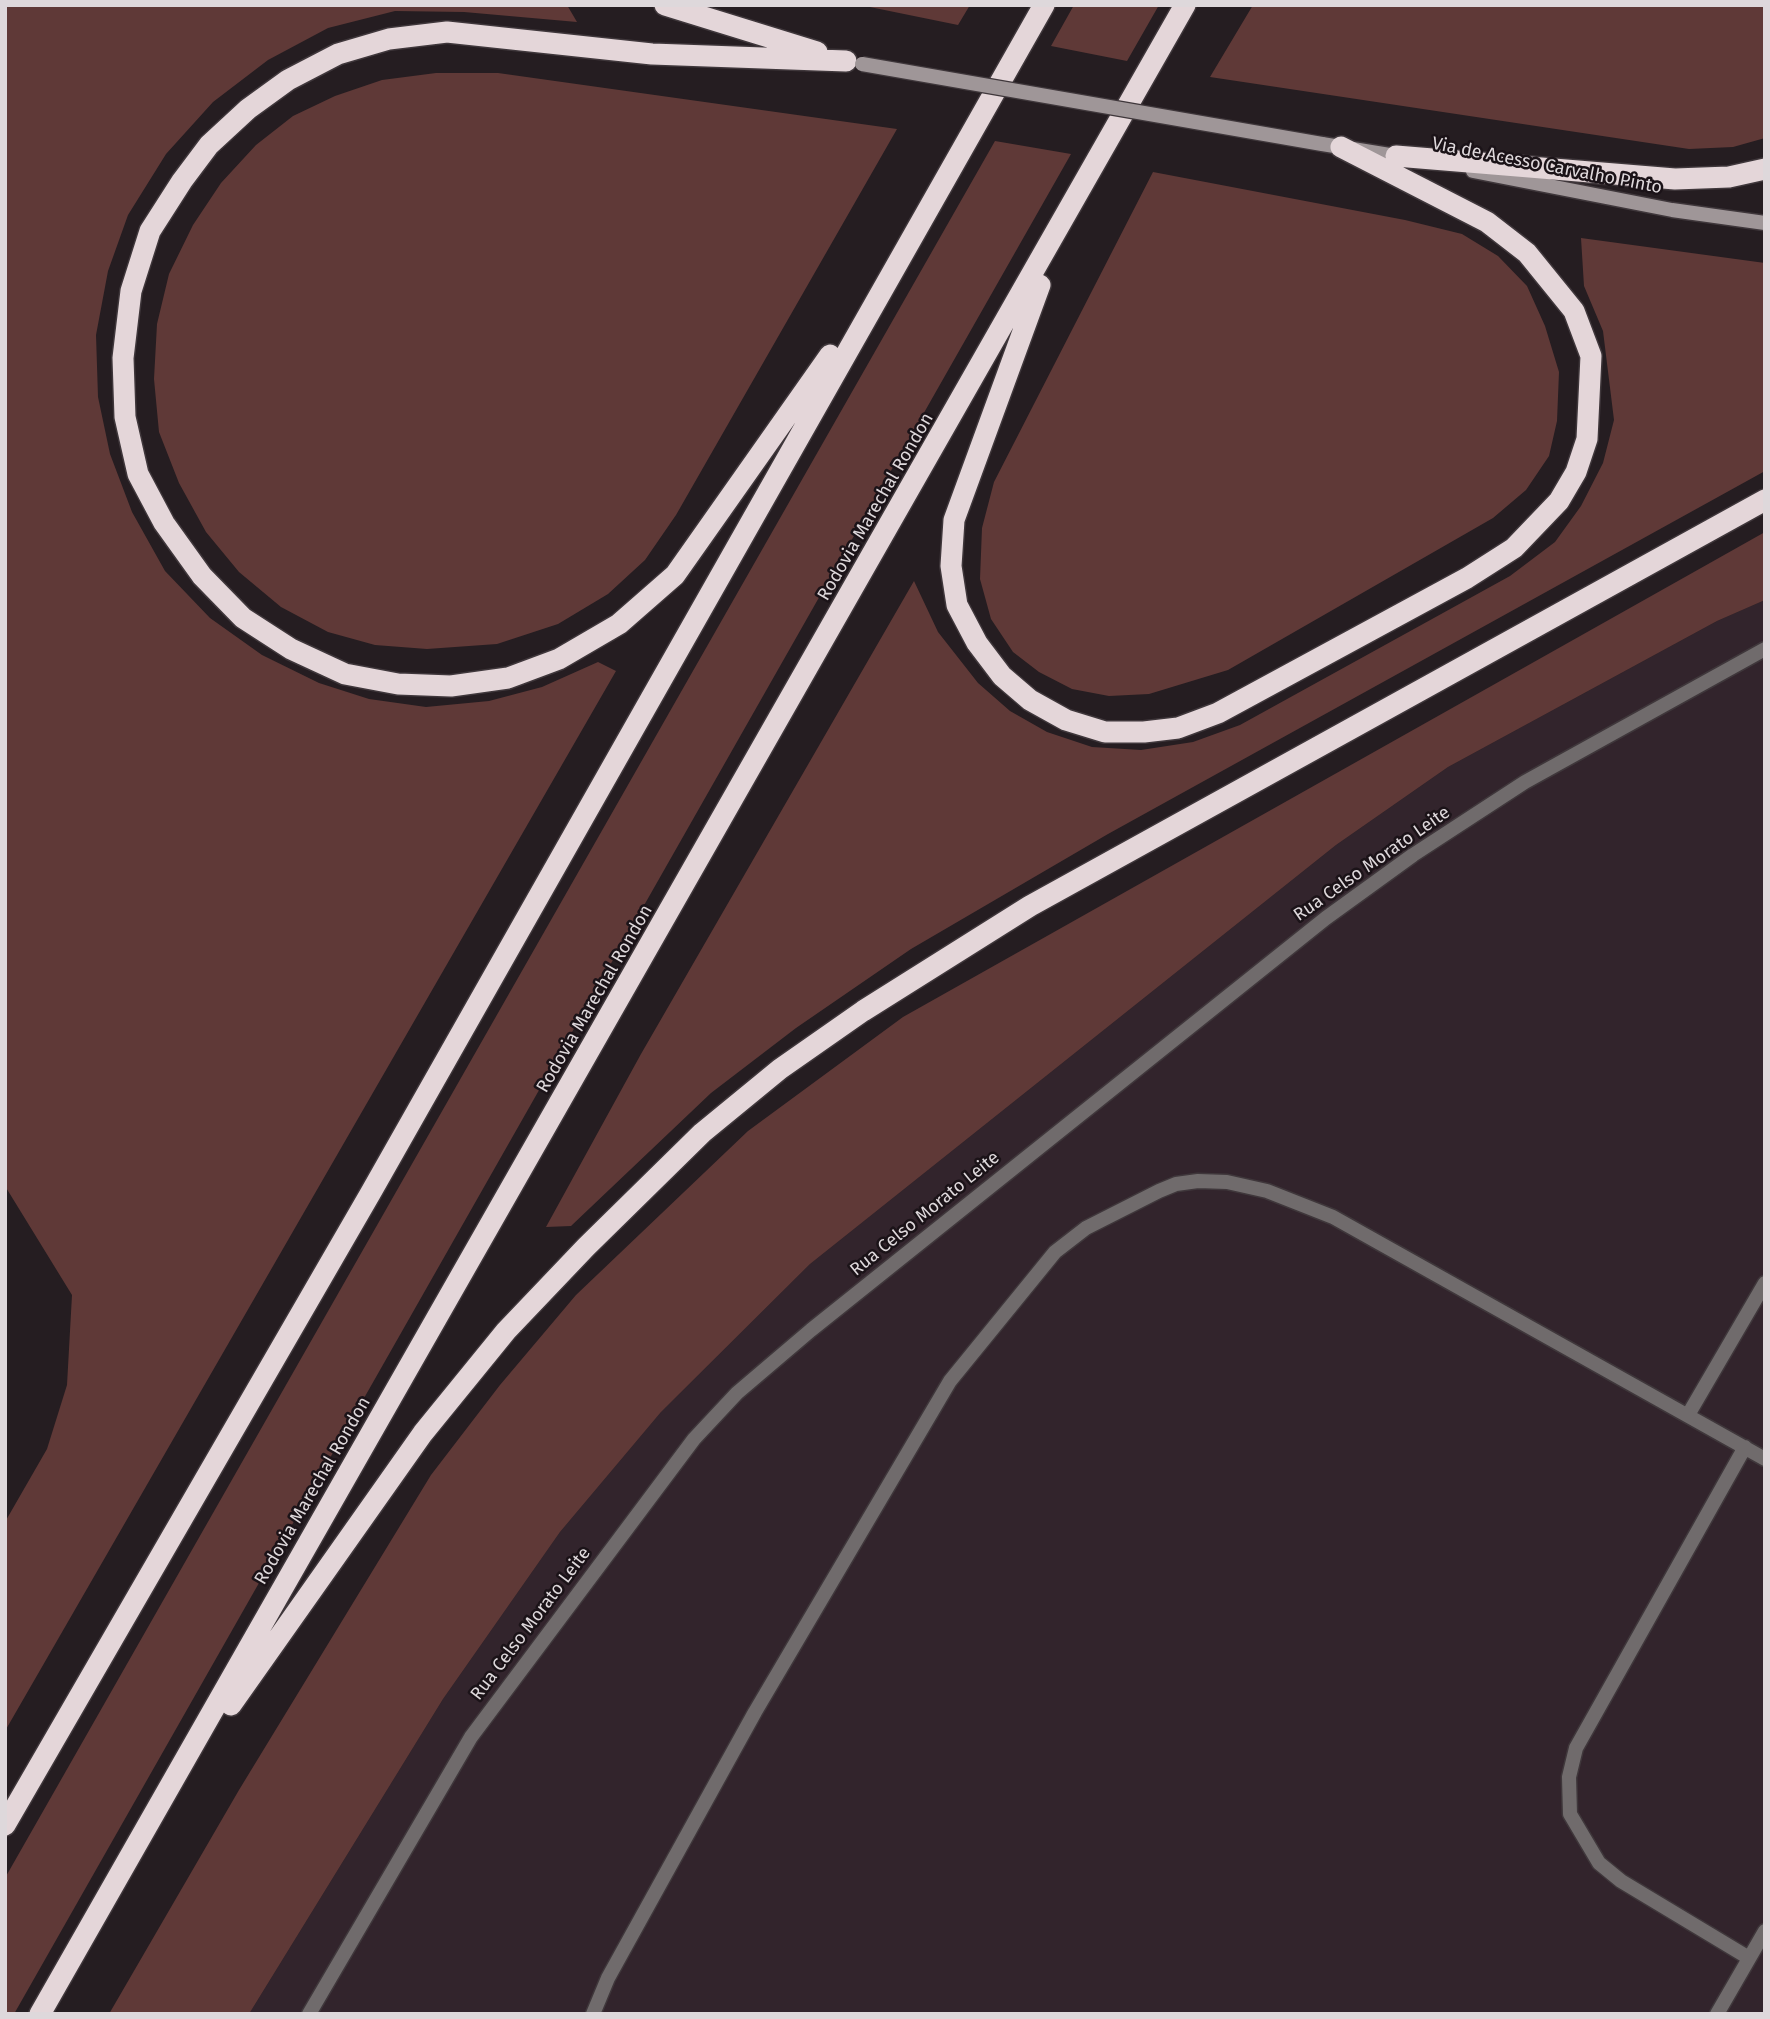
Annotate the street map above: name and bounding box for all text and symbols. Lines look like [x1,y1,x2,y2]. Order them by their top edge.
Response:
street label: Via de Acesso Carvalho Pinto [1430,133,1664,199]
street label: Rodovia Marechal Rondon [813,409,939,605]
street label: Rua Celso Morato Leite [1290,802,1454,926]
street label: Rodovia Marechal Rondon [532,901,658,1097]
street label: Rua Celso Morato Leite [846,1147,1004,1281]
street label: Rodovia Marechal Rondon [250,1393,376,1589]
street label: Rua Celso Morato Leite [466,1543,596,1705]

